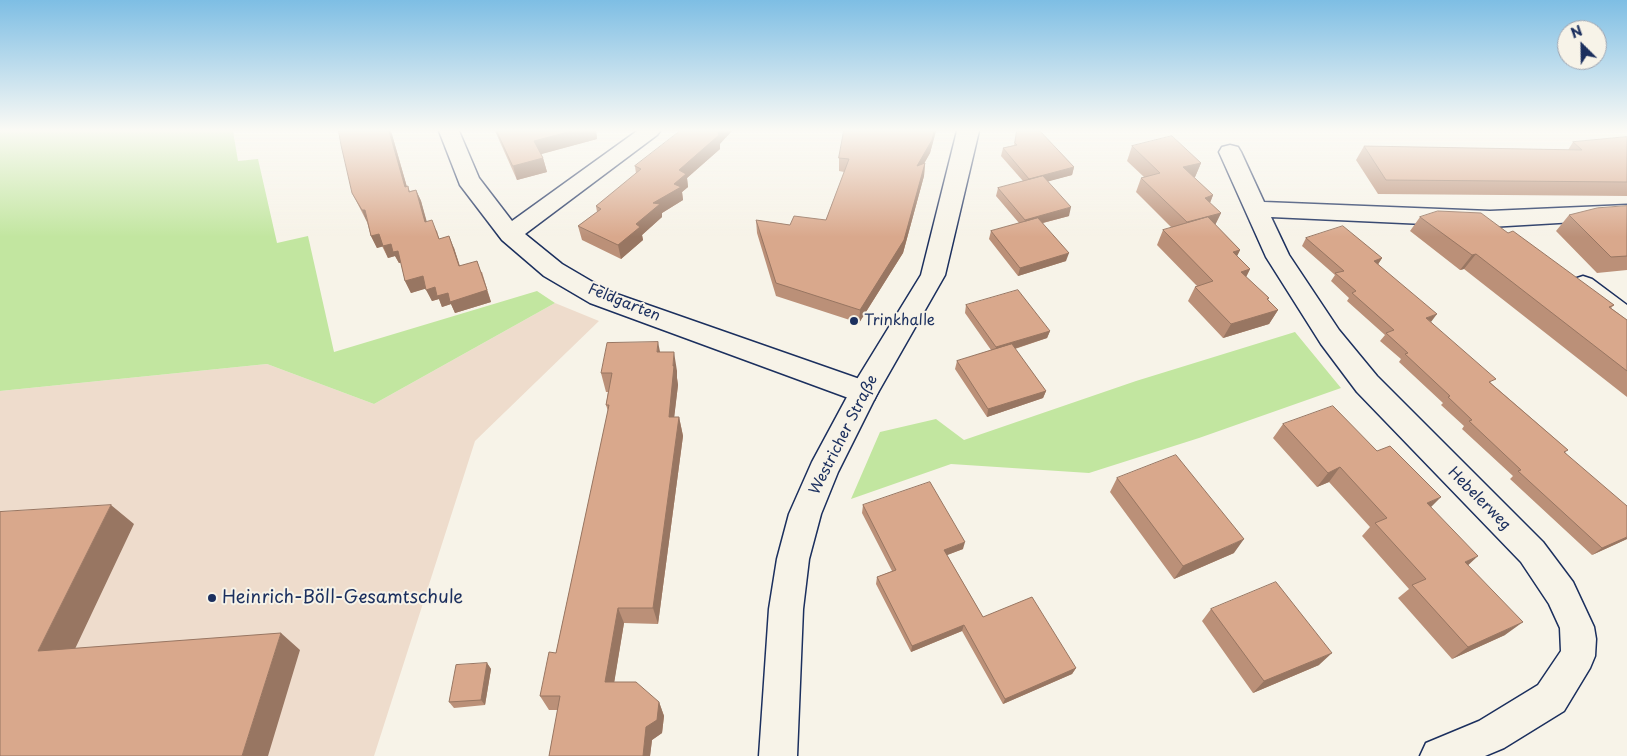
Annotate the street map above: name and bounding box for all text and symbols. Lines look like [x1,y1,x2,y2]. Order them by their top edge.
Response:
north arrow [1557,20,1607,70]
text: N [1567,20,1586,43]
street label: Feldgarten [585,280,663,326]
place label: Trinkhalle [864,312,935,330]
marker: Trinkhalle [848,315,860,327]
street label: Westricher Straße [806,372,882,498]
street label: Hebelerweg [1444,464,1514,534]
place label: Heinrich-Böll-Gesamtschule [222,587,463,609]
marker: Heinrich-Böll-Gesamtschule [206,592,218,604]

